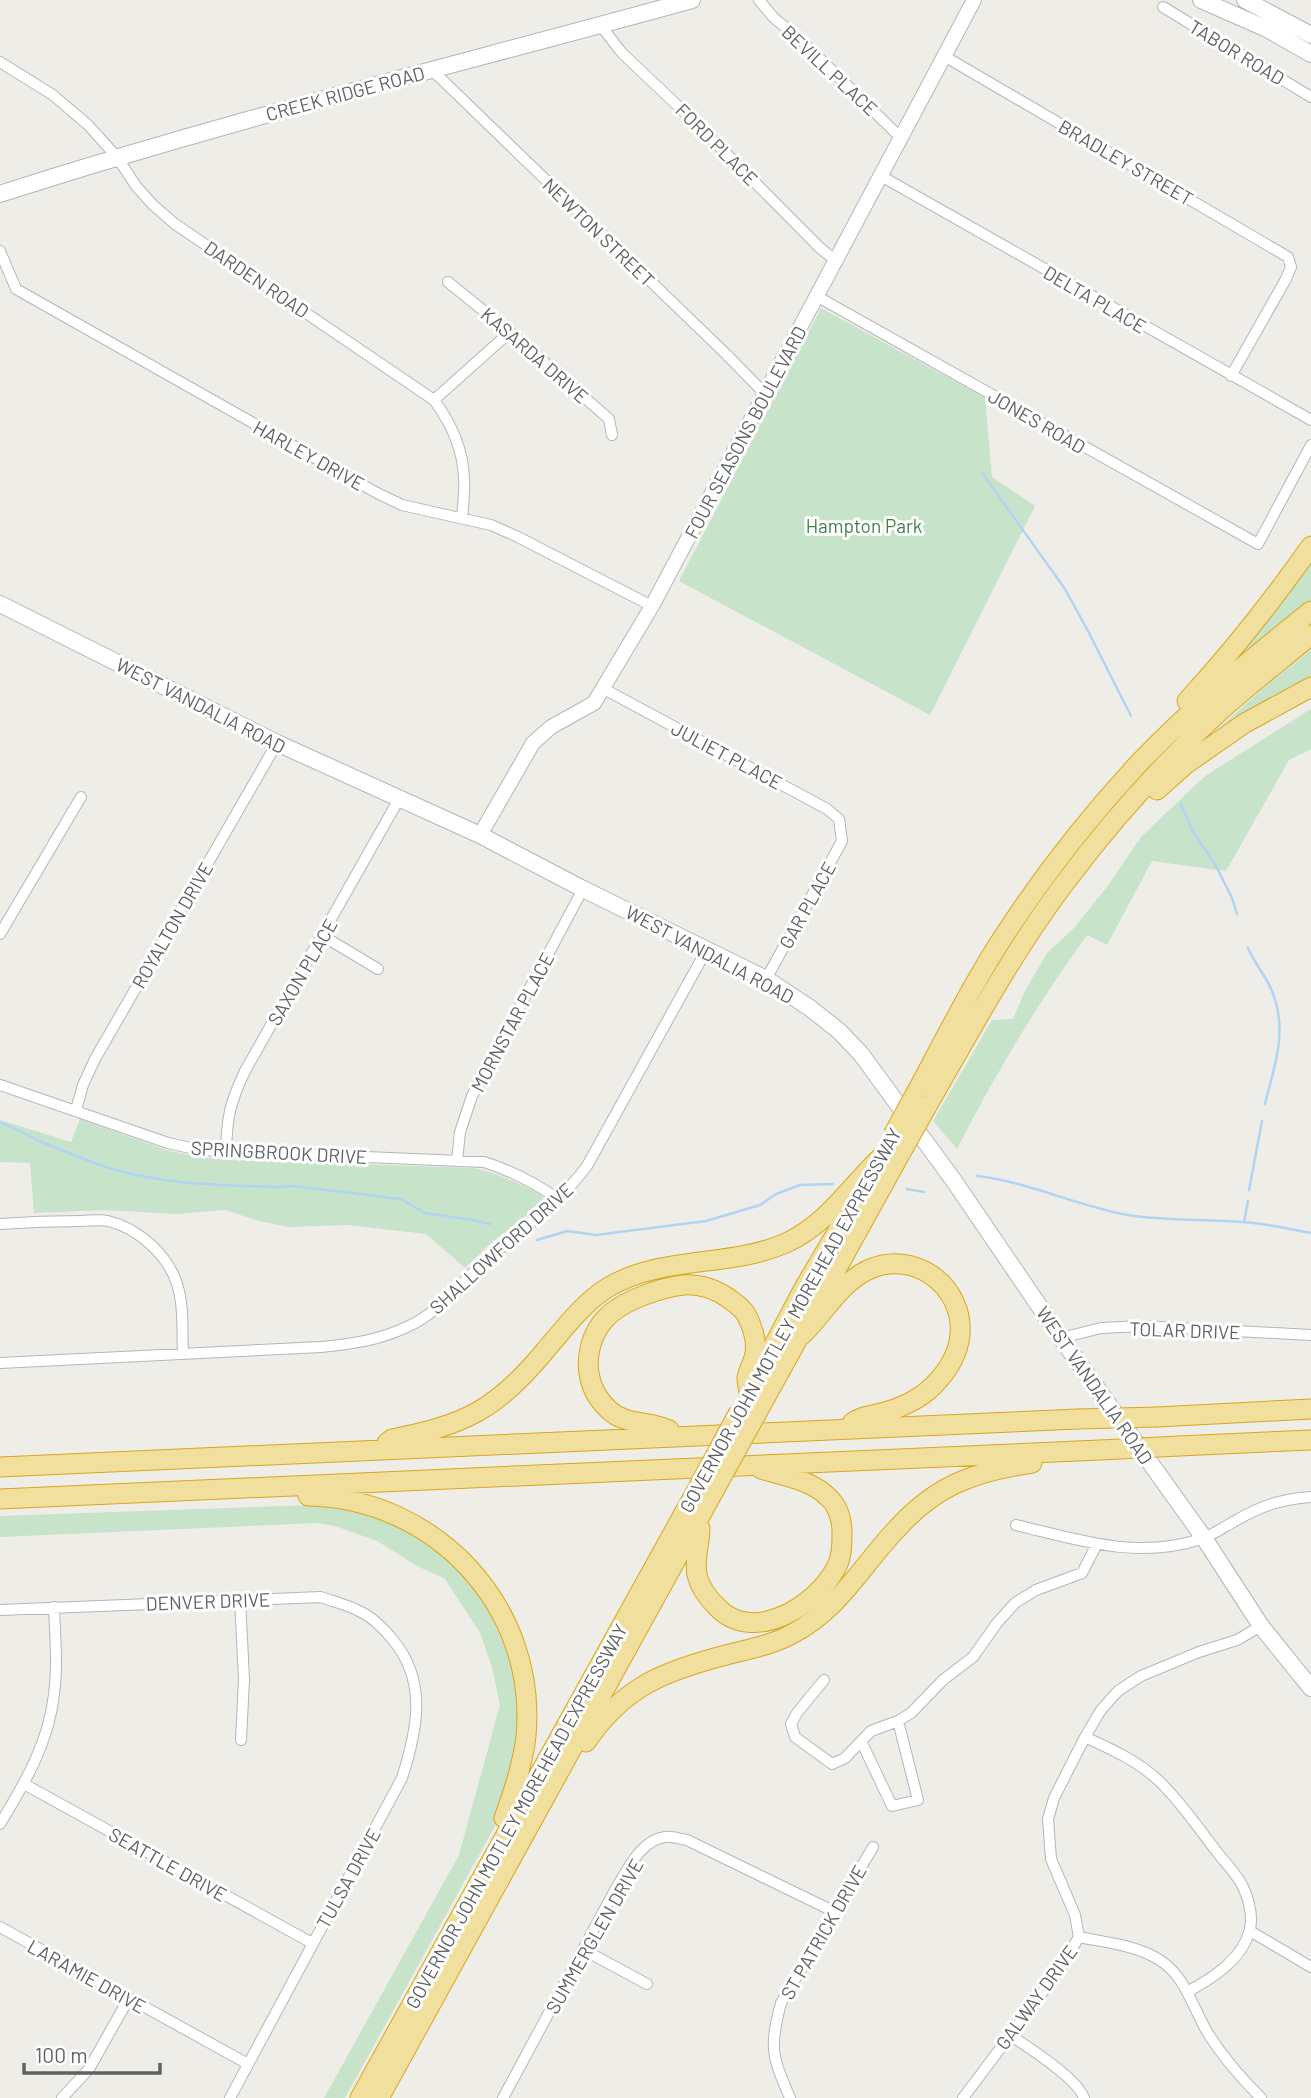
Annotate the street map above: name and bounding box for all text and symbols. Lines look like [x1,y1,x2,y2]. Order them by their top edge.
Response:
street label: TABOR ROAD [1185,15,1289,89]
street label: BEVILL PLACE [777,20,883,120]
street label: CREEK RIDGE ROAD [263,61,427,125]
street label: FORD PLACE [671,98,763,190]
street label: BRADLEY STREET [1055,114,1197,210]
street label: NEWTON STREET [538,173,660,291]
street label: DARDEN ROAD [200,236,314,322]
street label: DELTA PLACE [1040,260,1150,338]
street label: KASARDA DRIVE [477,302,593,408]
street label: FOUR SEASONS BOULEVARD [679,322,811,542]
street label: JONES ROAD [984,384,1090,458]
street label: HARLEY DRIVE [250,415,368,495]
park label: Hampton Park [806,514,922,537]
street label: WEST VANDALIA ROAD [112,652,290,758]
street label: JULIET PLACE [668,716,786,794]
street label: ROYALTON DRIVE [127,858,217,992]
street label: GAR PLACE [774,858,840,952]
street label: WEST VANDALIA ROAD [622,900,798,1008]
street label: SAXON PLACE [262,915,342,1029]
street label: MORNSTAR PLACE [466,948,558,1096]
street label: GOVERNOR JOHN MOTLEY MOREHEAD EXPRESSWAY [674,1123,906,1516]
street label: SPRINGBROOK DRIVE [190,1136,368,1168]
street label: SHALLOWFORD DRIVE [424,1177,578,1319]
street label: WEST VANDALIA ROAD [1032,1302,1158,1468]
street label: TOLAR DRIVE [1129,1317,1241,1343]
street label: DENVER DRIVE [145,1587,271,1615]
street label: GOVERNOR JOHN MOTLEY MOREHEAD EXPRESSWAY [400,1619,632,2012]
street label: SEATTLE DRIVE [105,1822,231,1906]
street label: TULSA DRIVE [311,1824,385,1932]
street label: SUMMERGLEN DRIVE [540,1854,648,2018]
street label: ST PATRICK DRIVE [775,1861,871,2003]
street label: LARAMIE DRIVE [24,1934,150,2018]
street label: GALWAY DRIVE [990,1940,1082,2054]
scale bar [24,2032,161,2076]
text: 100 m [35,2042,88,2067]

